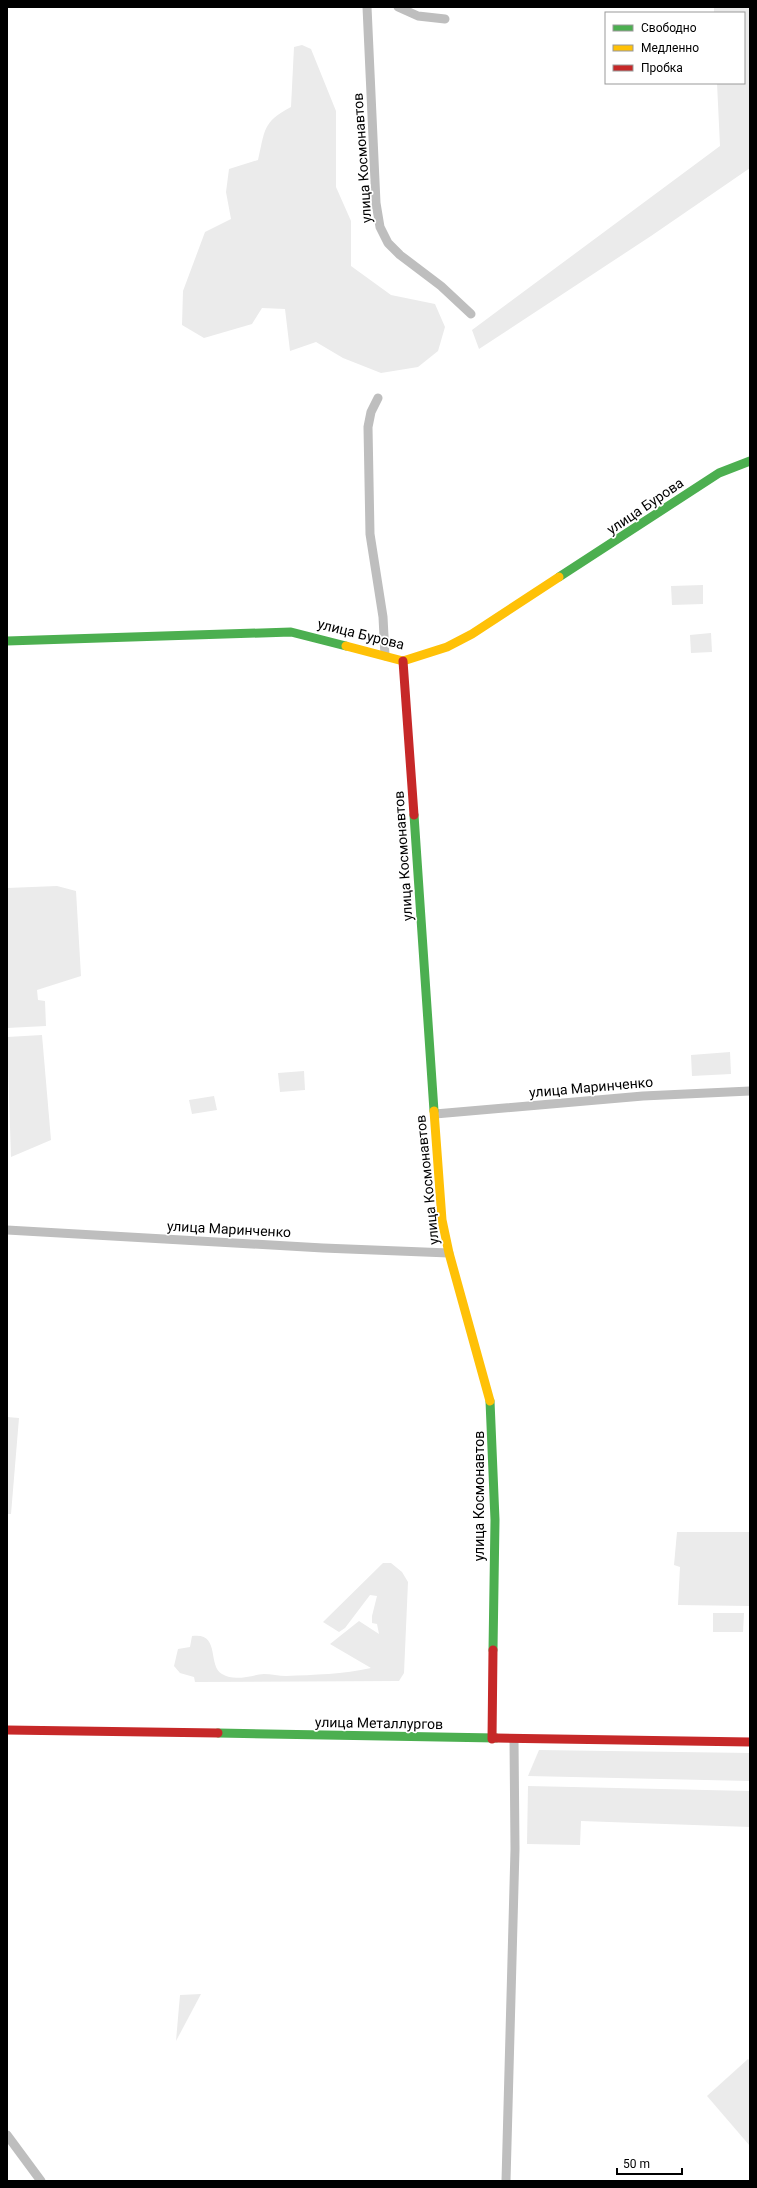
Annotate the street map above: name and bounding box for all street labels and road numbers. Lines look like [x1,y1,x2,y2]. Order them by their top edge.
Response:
street label: улица Космонавтов [349,92,375,224]
street label: улица Бурова [604,475,686,537]
street label: улица Бурова [316,615,406,653]
street label: улица Космонавтов [390,790,416,922]
street label: улица Маринченко [528,1074,654,1100]
street label: улица Космонавтов [412,1114,442,1246]
street label: улица Маринченко [167,1218,291,1240]
street label: улица Космонавтов [471,1431,487,1561]
street label: улица Металлургов [315,1714,443,1732]

